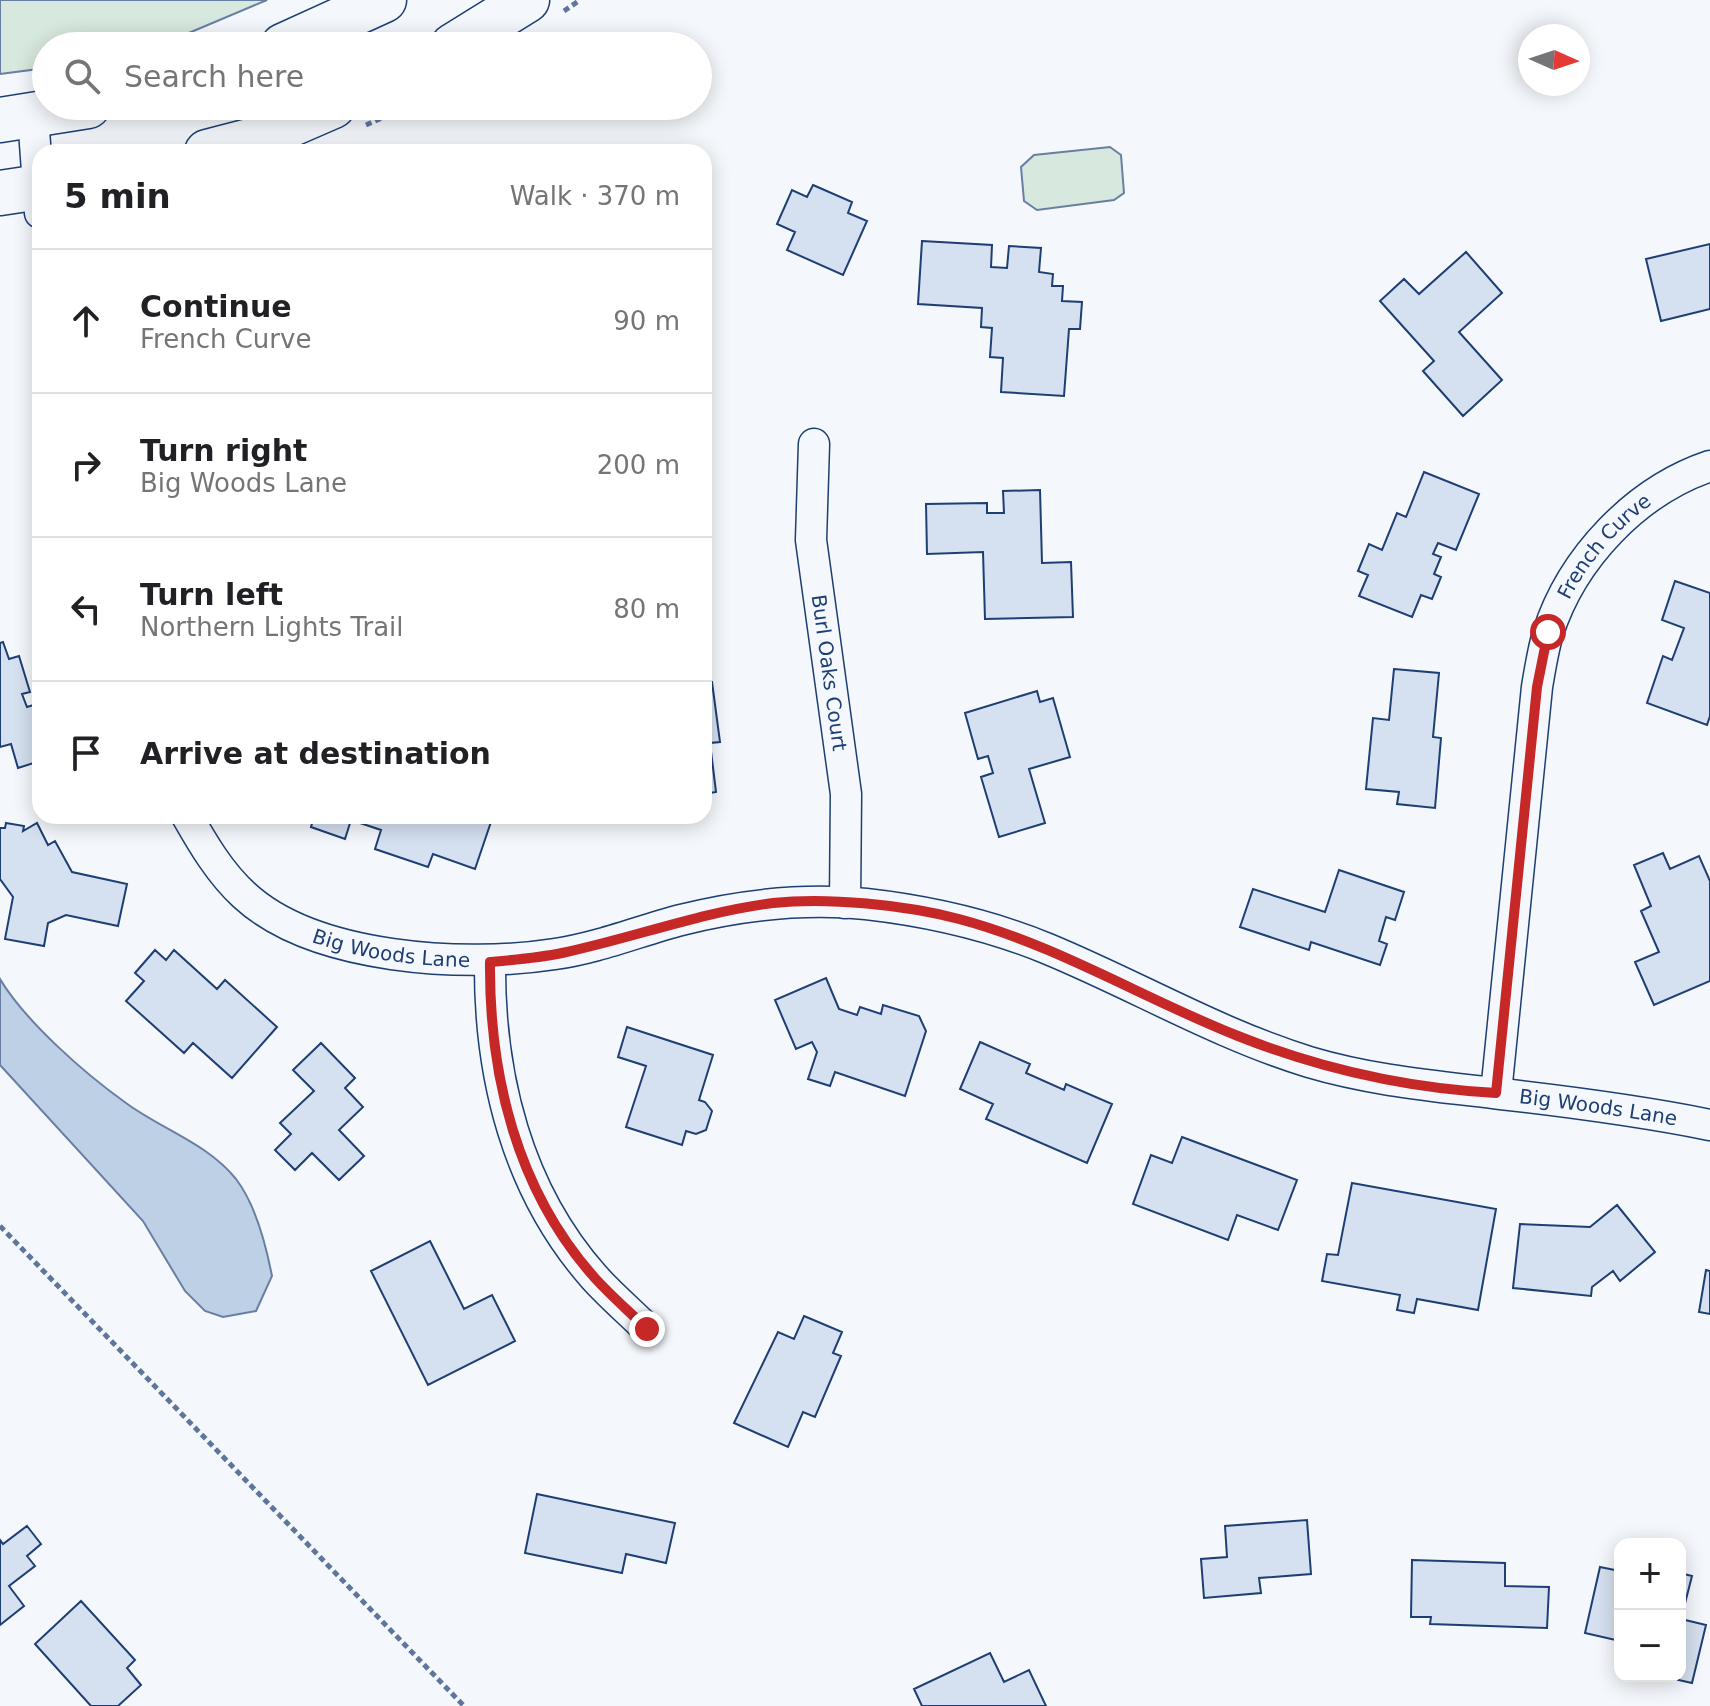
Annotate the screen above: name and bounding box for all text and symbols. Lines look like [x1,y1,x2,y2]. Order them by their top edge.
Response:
north arrow [1518,24,1590,96]
search box [32,32,712,120]
icon: search [60,54,104,98]
text: Search here [124,59,304,94]
text: 5 min [64,176,171,216]
text: Walk · 370 m [510,181,680,211]
text: Continue [140,289,292,324]
icon: ahead [64,299,108,343]
text: 90 m [613,306,680,336]
text: French Curve [140,324,311,354]
text: Turn right [140,433,307,468]
icon: right [64,443,108,487]
text: 200 m [597,450,680,480]
text: Big Woods Lane [140,468,347,498]
street label: French Curve [1552,488,1655,603]
text: Turn left [140,577,283,612]
icon: left [64,587,108,631]
street label: Burl Oaks Court [807,593,852,753]
text: 80 m [613,594,680,624]
text: Northern Lights Trail [140,612,404,642]
route start [1530,614,1566,650]
icon: arrive [64,731,108,775]
text: Arrive at destination [140,736,491,771]
street label: Big Woods Lane [309,924,470,972]
street label: Big Woods Lane [1518,1084,1679,1131]
route end [629,1311,665,1347]
map controls [1614,1538,1686,1682]
button: + [1614,1538,1686,1610]
button: − [1614,1610,1686,1682]

